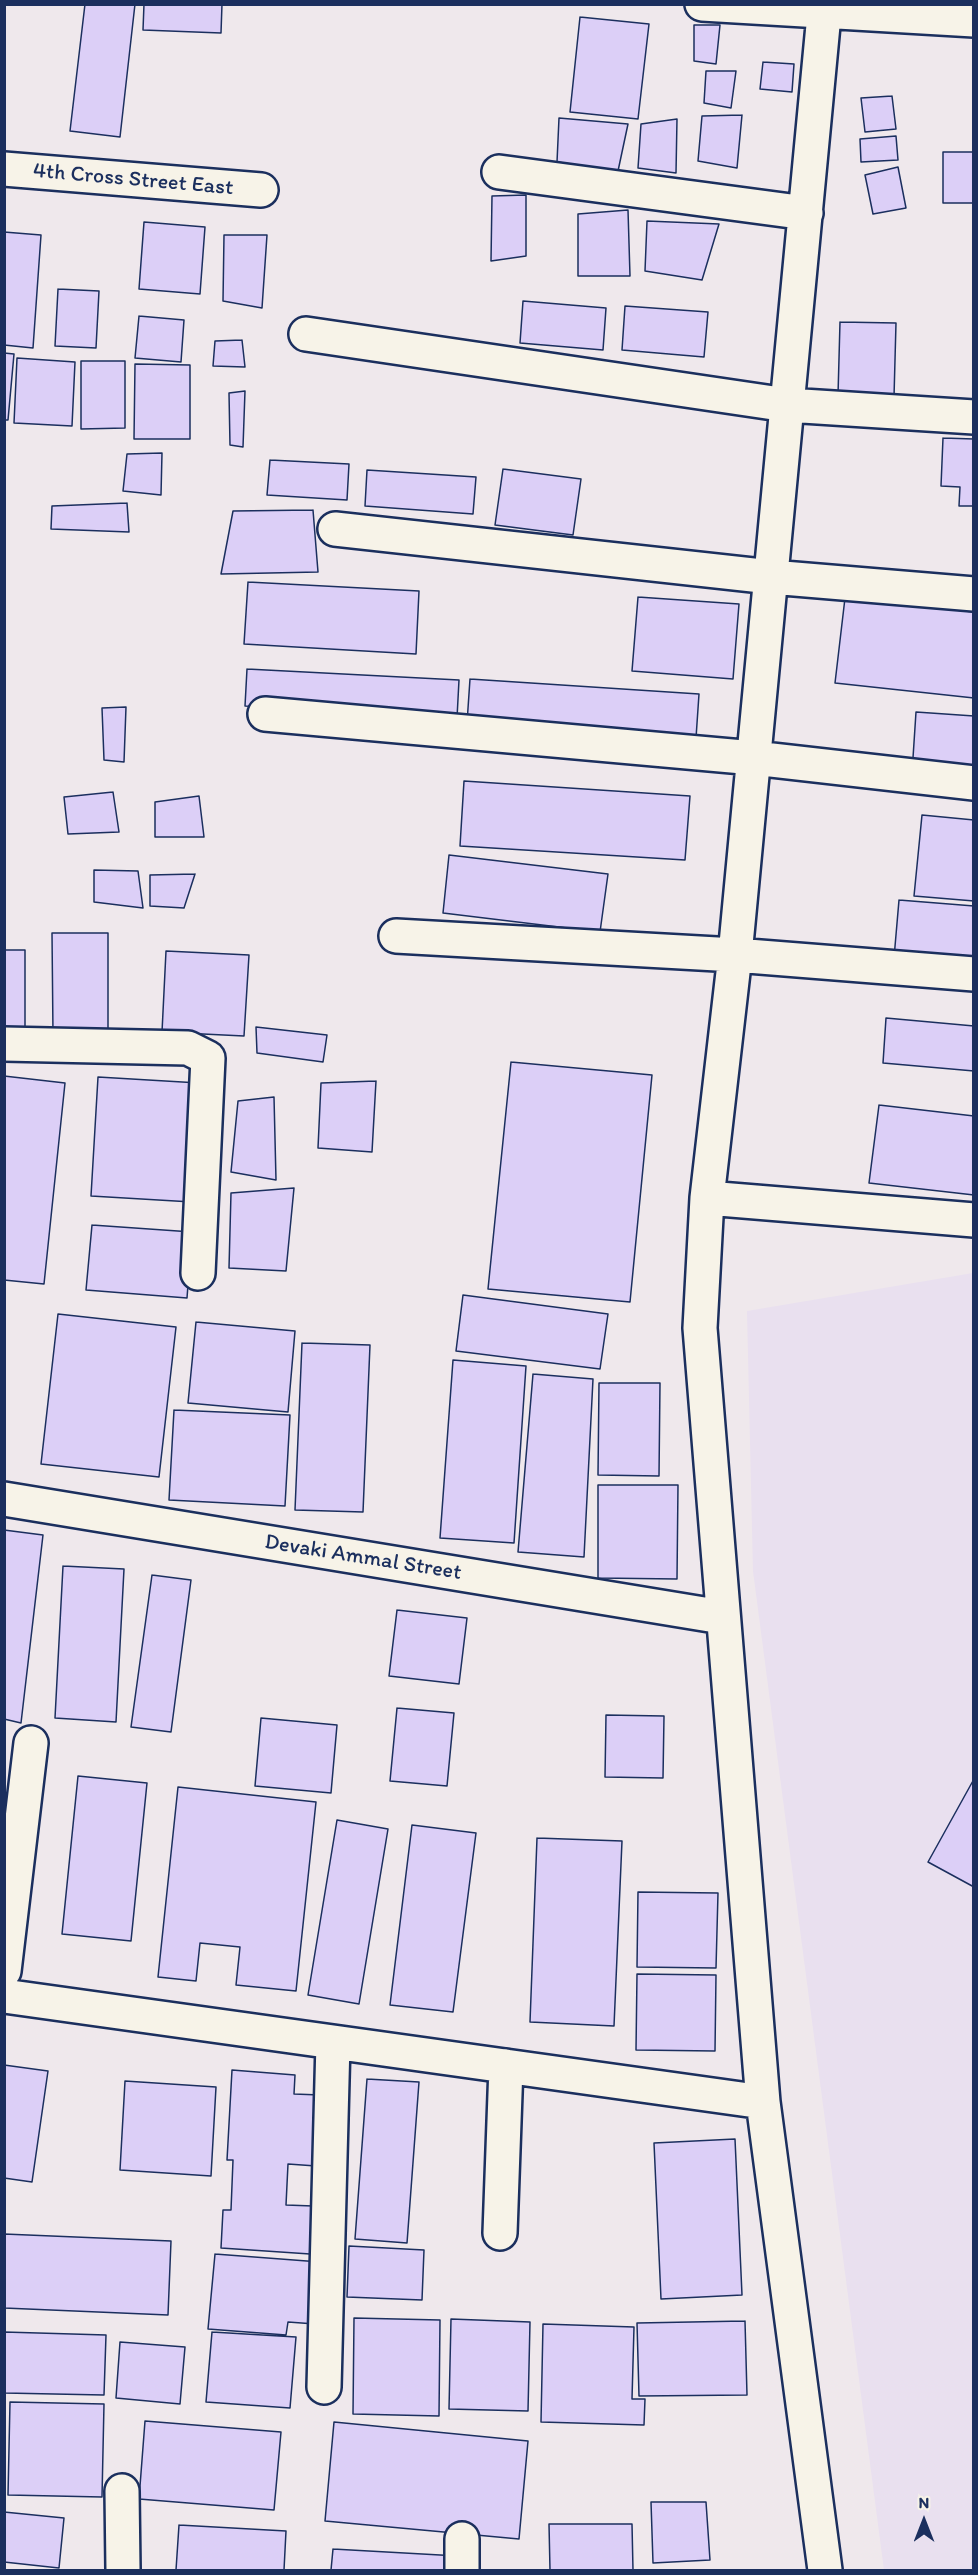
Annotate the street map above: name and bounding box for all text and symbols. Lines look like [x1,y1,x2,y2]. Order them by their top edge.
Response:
street label: 4th Cross Street East [32,158,234,202]
street label: Devaki Ammal Street [263,1529,463,1587]
north arrow [894,2491,954,2551]
text: N [919,2493,929,2512]

